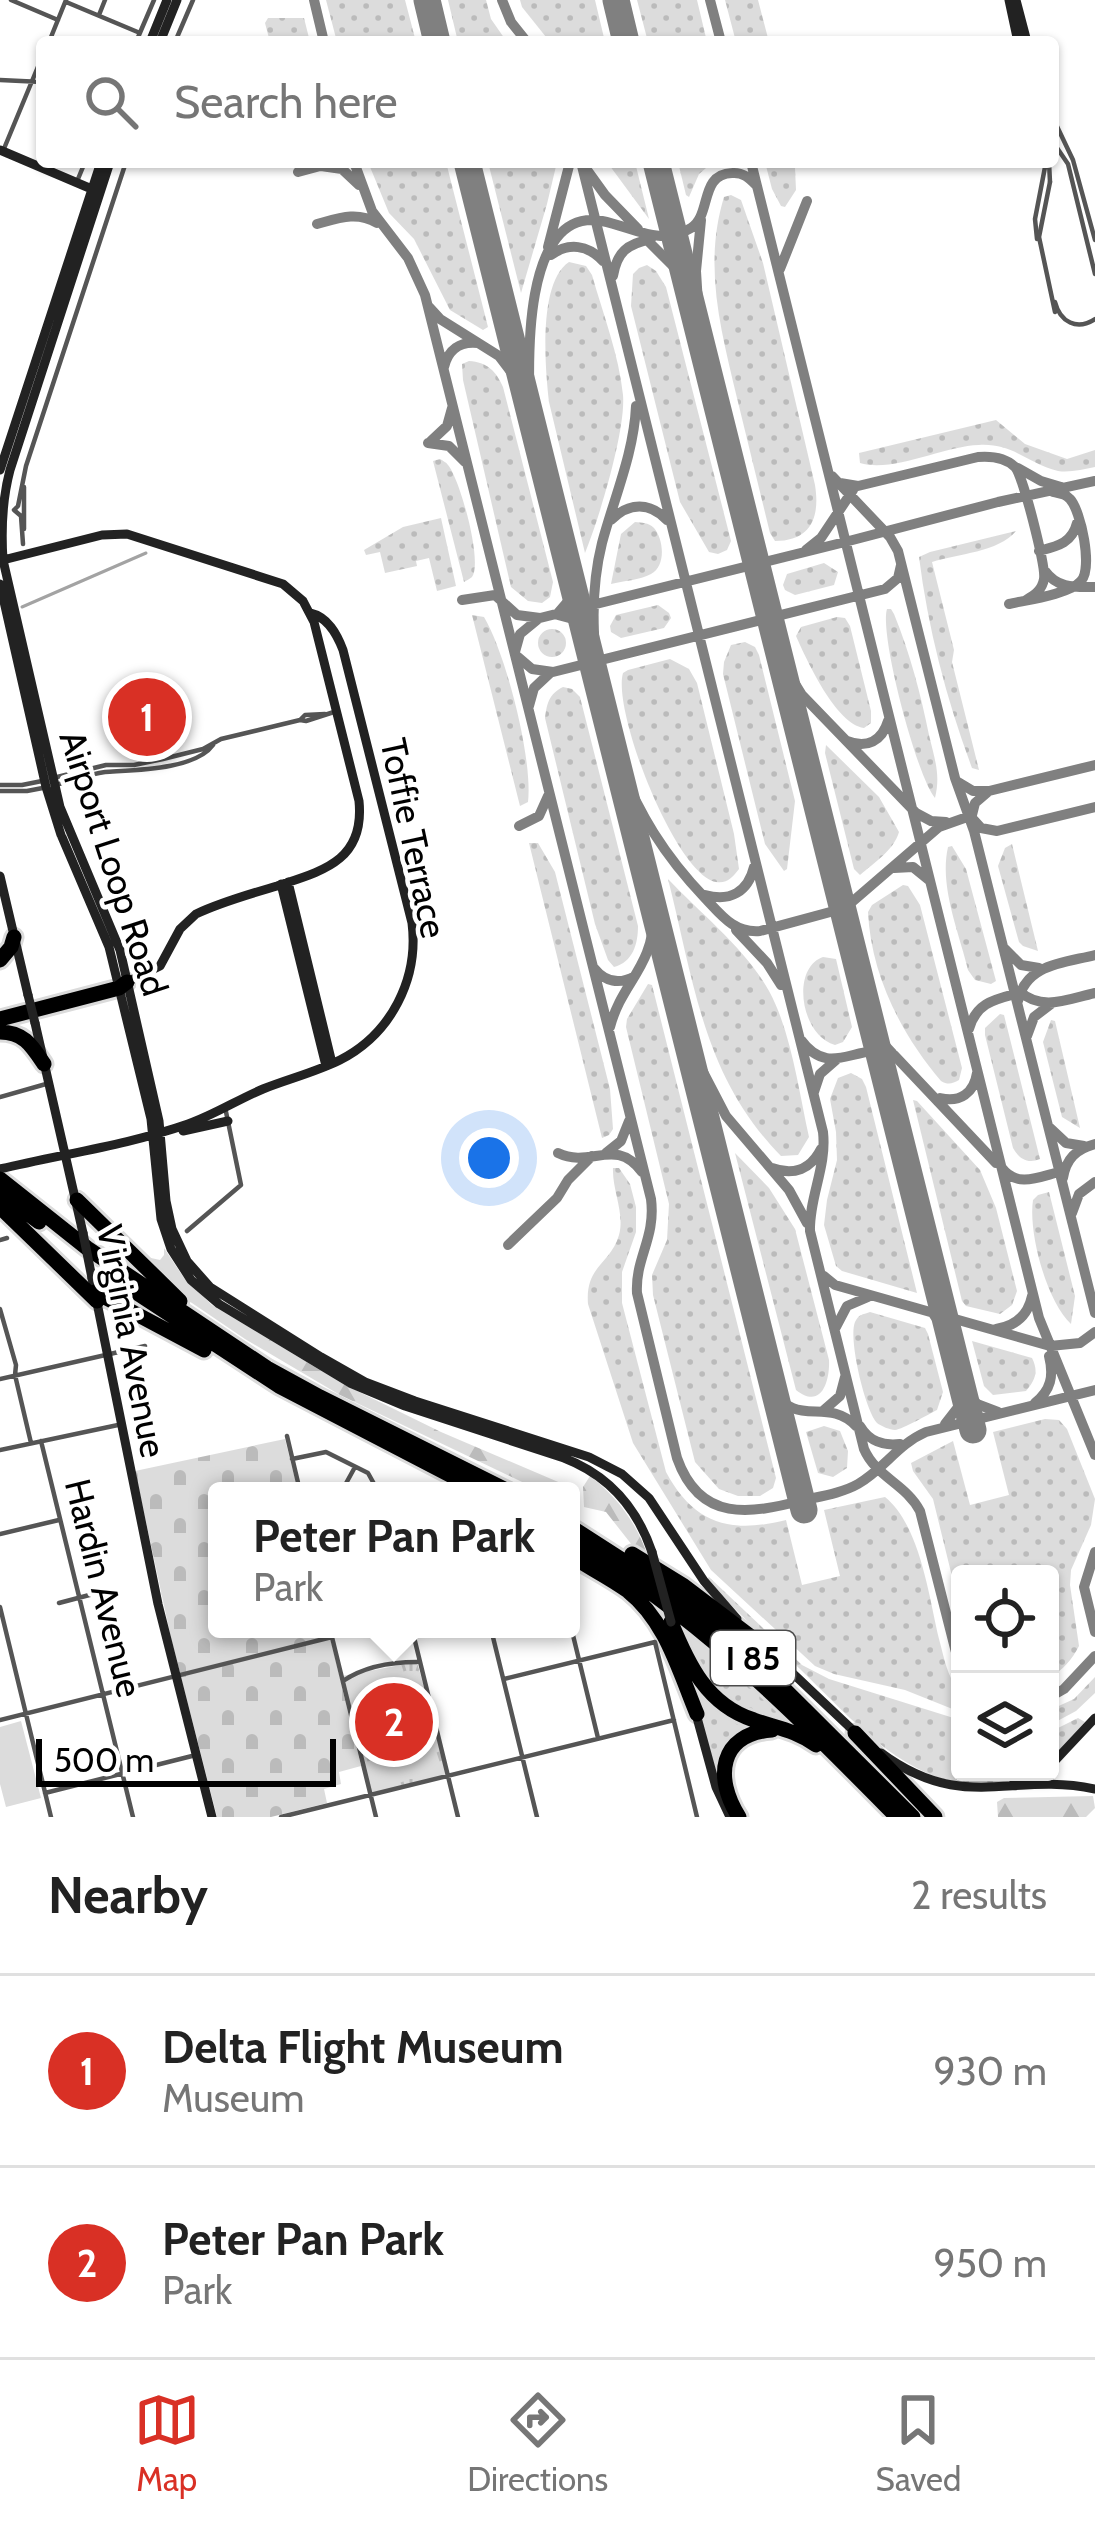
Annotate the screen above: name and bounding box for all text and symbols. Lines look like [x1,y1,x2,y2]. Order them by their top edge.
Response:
search box [36,36,1059,168]
icon: search [78,69,144,135]
text: Search here [174,75,398,129]
pin: 1 [108,672,186,762]
street label: Airport Loop Road [50,725,178,1001]
street label: Toffie Terrace [371,734,457,942]
your location [459,1128,519,1188]
street label: Virginia Avenue [88,1221,176,1461]
street label: Hardin Avenue [56,1474,152,1702]
popup [208,1482,580,1638]
text: Peter Pan Park [253,1509,535,1563]
text: Park [253,1563,323,1611]
map controls [951,1565,1059,1781]
button: locate [951,1565,1059,1673]
road number: I 85 [711,1631,795,1685]
button: layers [951,1673,1059,1781]
pin: 2 [355,1677,433,1767]
scale bar [36,1733,336,1786]
text: 500 m [54,1740,154,1780]
text: Nearby [48,1864,208,1926]
text: 2 results [911,1871,1047,1919]
text: Delta Flight Museum [162,2020,564,2074]
text: 1 [80,2047,94,2095]
text: 930 m [934,2047,1047,2095]
text: Museum [162,2074,304,2122]
text: Peter Pan Park [162,2212,444,2266]
text: 2 [77,2239,97,2287]
text: 950 m [934,2239,1047,2287]
text: Park [162,2266,232,2314]
tab: Map [134,2387,200,2499]
tab: Directions [467,2387,608,2499]
tab: Saved [876,2387,961,2499]

